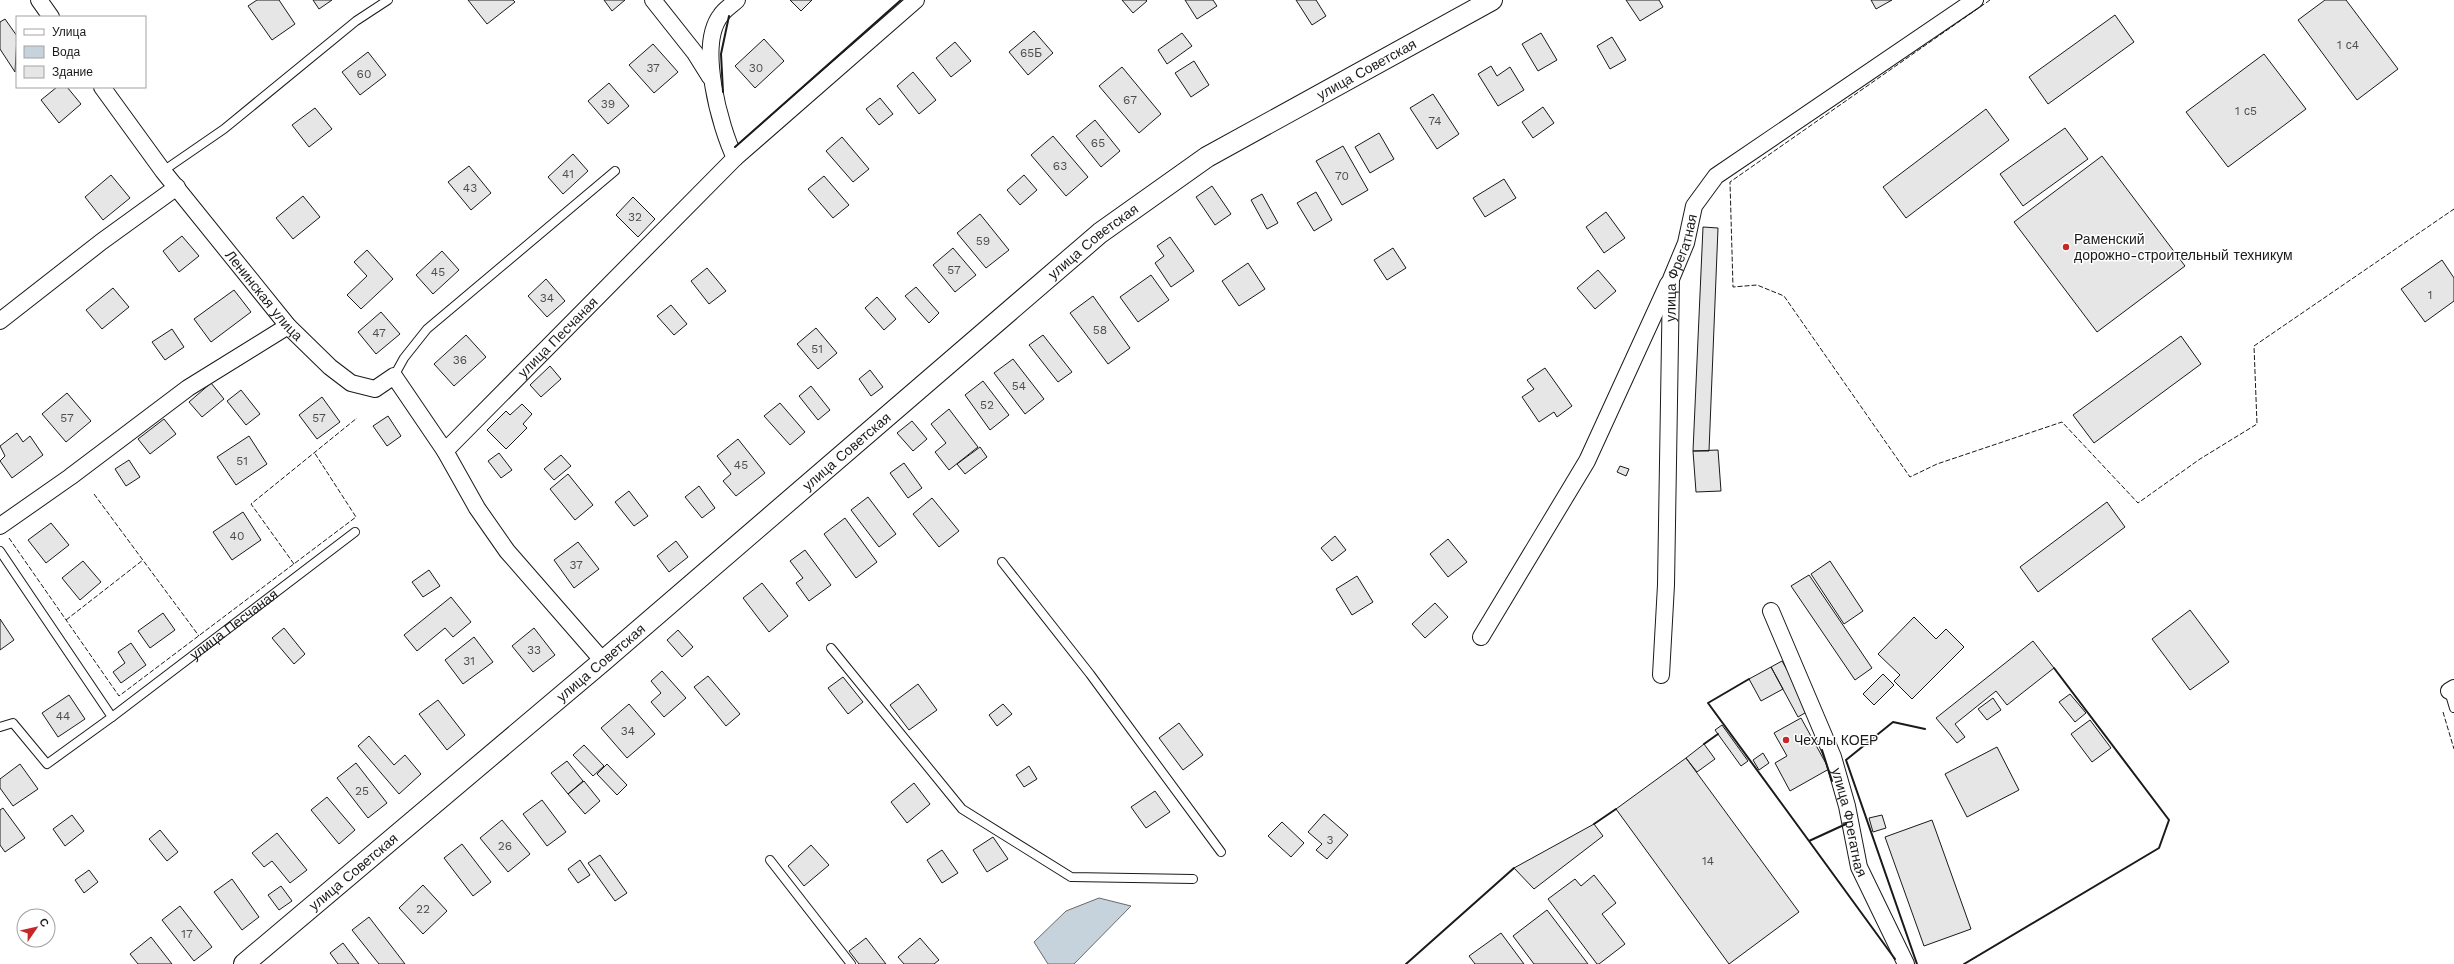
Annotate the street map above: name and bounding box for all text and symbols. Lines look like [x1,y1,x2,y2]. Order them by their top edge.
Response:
legend [16,16,146,88]
text: Улица [52,25,86,39]
street label: улица Советская [1314,35,1419,103]
house number: 1 с4 [2337,38,2359,52]
text: Вода [52,45,80,59]
house number: 65Б [1020,46,1042,60]
house number: 37 [646,61,660,75]
house number: 30 [749,61,763,75]
text: Здание [52,65,93,79]
house number: 60 [357,67,371,81]
house number: 67 [1123,93,1137,107]
house number: 39 [601,97,615,111]
house number: 1 с5 [2235,104,2257,118]
house number: 74 [1428,114,1442,128]
house number: 65 [1091,136,1105,150]
house number: 63 [1053,159,1067,173]
house number: 41 [562,167,574,181]
house number: 70 [1335,169,1349,183]
house number: 43 [463,181,477,195]
street label: улица Советская [1045,201,1141,282]
house number: 32 [628,210,642,224]
street label: улица Фрегатная [1662,212,1700,322]
place label: Раменский дорожно-строительный техникум [2074,231,2293,263]
house number: 59 [976,234,990,248]
marker: Раменский дорожно-строительный техникум [2061,242,2071,252]
street label: Ленинская улица [222,247,306,344]
house number: 57 [947,263,961,277]
house number: 45 [431,265,445,279]
house number: 1 [2428,288,2432,302]
house number: 34 [540,291,554,305]
street label: улица Песчаная [515,294,601,381]
house number: 58 [1093,323,1107,337]
house number: 47 [372,326,386,340]
house number: 51 [811,342,823,356]
house number: 36 [453,353,467,367]
house number: 54 [1012,379,1026,393]
house number: 52 [980,398,994,412]
street label: улица Советская [799,409,894,494]
house number: 57 [60,411,74,425]
house number: 57 [312,411,326,425]
house number: 51 [236,454,248,468]
house number: 45 [734,458,748,472]
house number: 40 [230,529,244,543]
house number: 37 [569,558,583,572]
street label: улица Песчаная [187,586,281,663]
street label: улица Советская [553,621,648,705]
house number: 33 [527,643,541,657]
house number: 31 [463,654,475,668]
house number: 44 [56,709,70,723]
house number: 34 [621,724,635,738]
place label: Чехлы КОЕР [1794,732,1878,748]
marker: Чехлы КОЕР [1781,735,1791,745]
street label: улица Фрегатная [1829,766,1871,879]
house number: 25 [355,784,369,798]
street label: улица Советская [306,830,401,914]
house number: 3 [1327,833,1334,847]
house number: 26 [498,839,512,853]
house number: 14 [1702,854,1714,868]
house number: 22 [416,902,430,916]
north arrow [16,908,56,948]
text: С [36,916,52,930]
house number: 17 [181,927,193,941]

